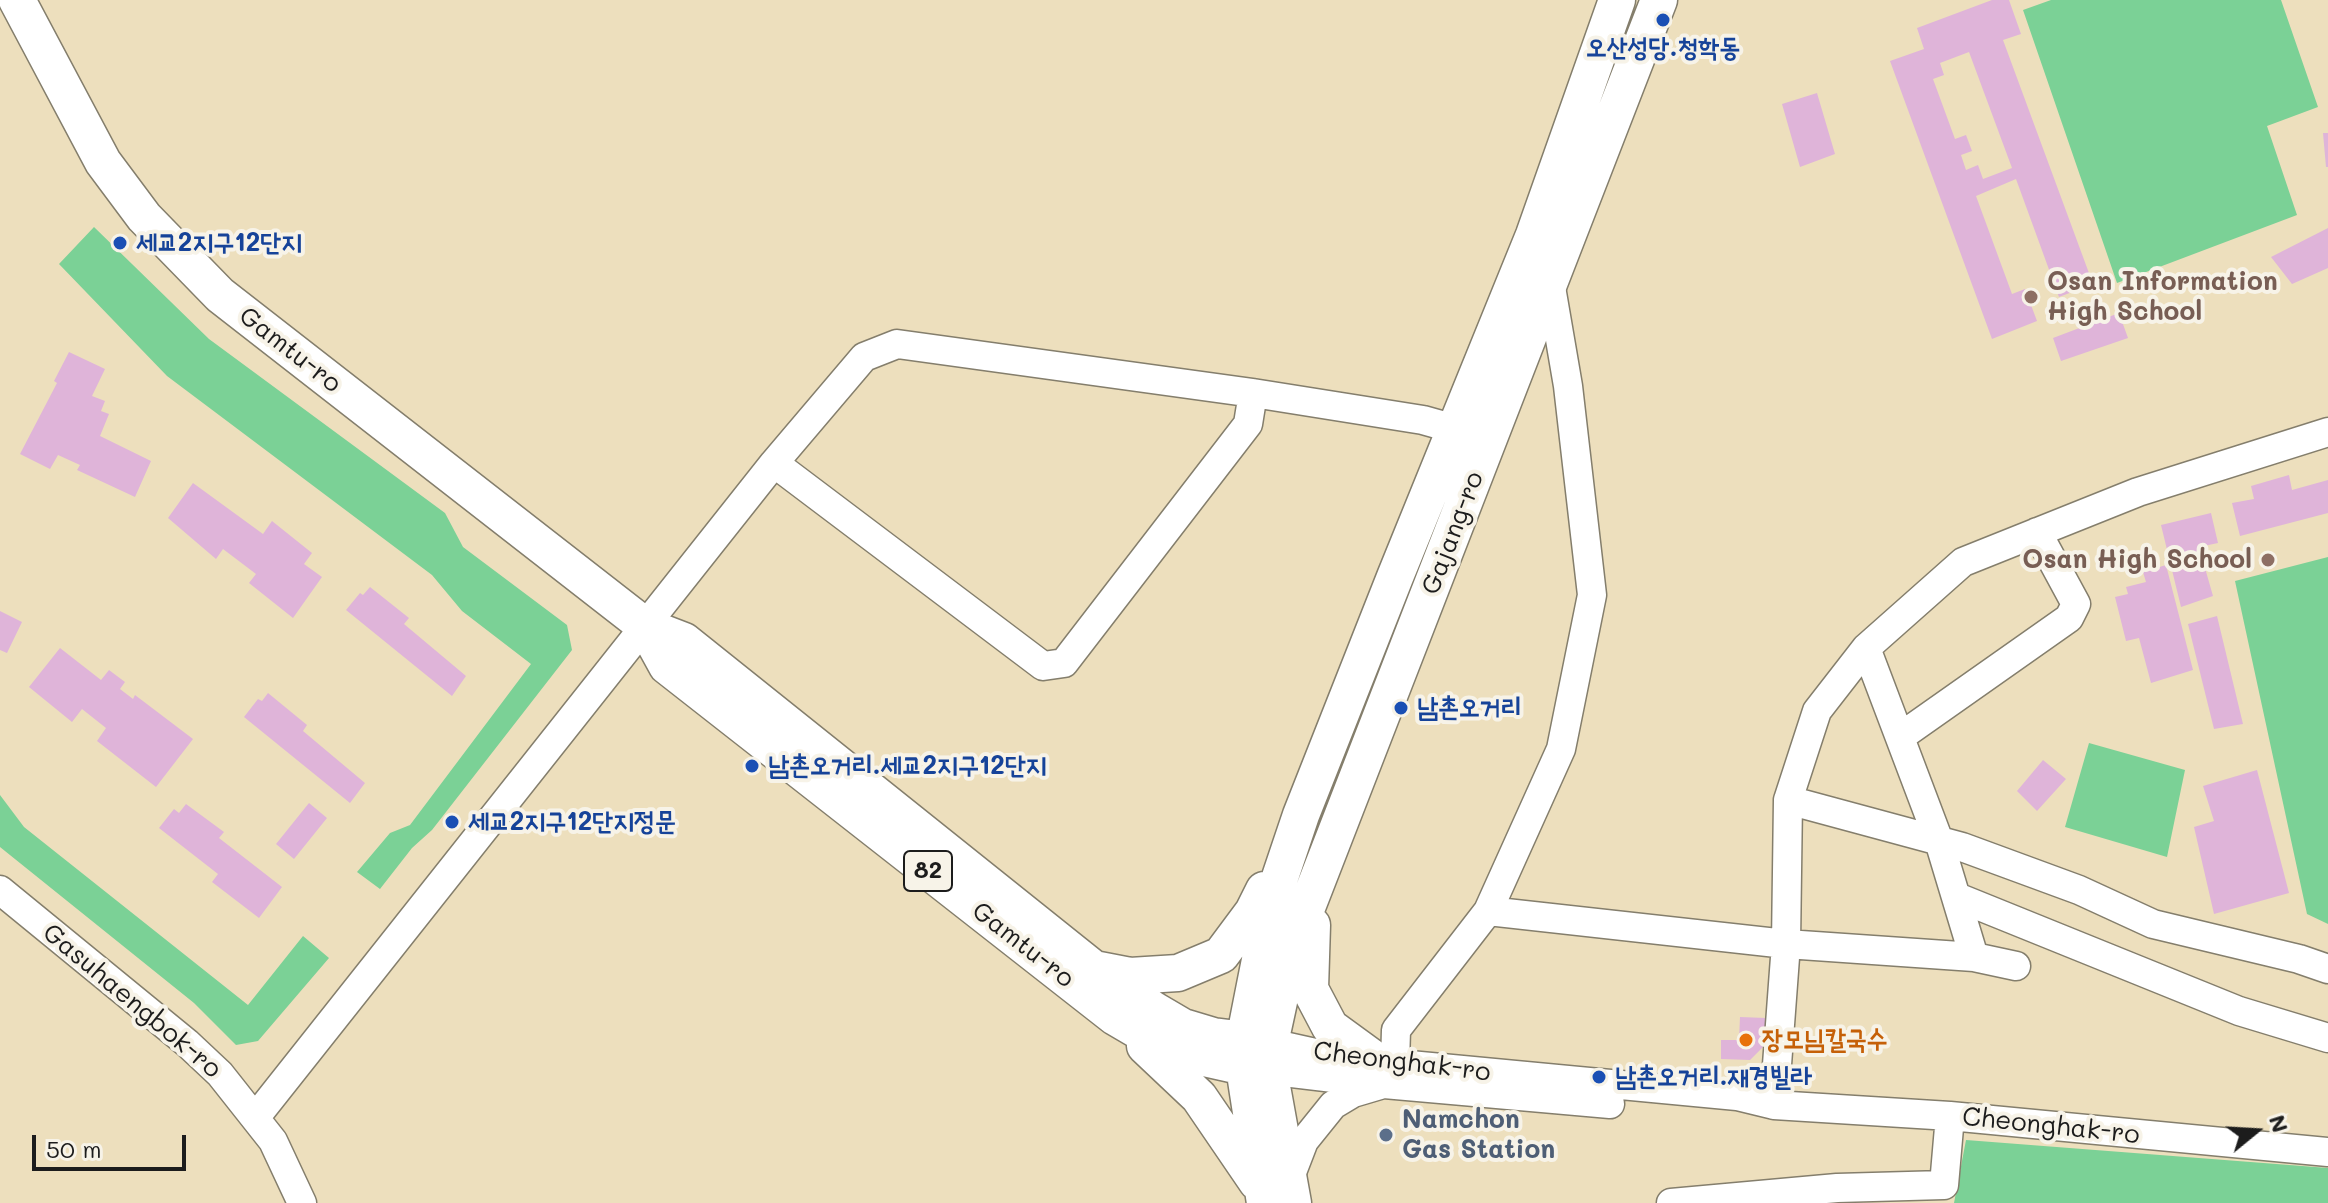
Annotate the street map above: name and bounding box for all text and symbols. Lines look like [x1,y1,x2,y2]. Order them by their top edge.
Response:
marker: 오산성당.청학동 [1654,11,1672,29]
place label: 오산성당.청학동 [1586,32,1740,64]
place label: 세교2지구12단지 [136,227,302,259]
marker: 세교2지구12단지 [111,234,129,252]
place label: Osan Information High School [2047,266,2278,328]
marker: Osan Information High School [2022,288,2040,306]
street label: Gamtu-ro [233,300,347,400]
street label: Gajang-ro [1415,467,1491,599]
place label: Osan High School [2022,544,2252,576]
marker: Osan High School [2259,551,2277,569]
place label: 남촌오거리 [1417,692,1522,724]
marker: 남촌오거리 [1392,699,1410,717]
place label: 남촌오거리.세교2지구12단지 [768,750,1047,782]
marker: 남촌오거리.세교2지구12단지 [743,757,761,775]
place label: 세교2지구12단지정문 [468,806,676,838]
marker: 세교2지구12단지정문 [443,813,461,831]
road number: 82 [904,851,952,891]
street label: Gamtu-ro [966,895,1080,995]
street label: Gasuhaengbok-ro [36,917,228,1085]
place label: 장모님칼국수 [1762,1024,1888,1056]
marker: 장모님칼국수 [1737,1031,1755,1049]
street label: Cheonghak-ro [1312,1036,1492,1088]
place label: 남촌오거리.재경빌라 [1615,1061,1811,1093]
marker: 남촌오거리.재경빌라 [1590,1068,1608,1086]
north arrow [2216,1091,2296,1171]
street label: Cheonghak-ro [1961,1101,2141,1151]
place label: Namchon Gas Station [1402,1104,1555,1166]
text: N [2263,1111,2296,1136]
scale bar [36,1119,190,1169]
marker: Namchon Gas Station [1377,1126,1395,1144]
text: 50 m [46,1133,102,1164]

